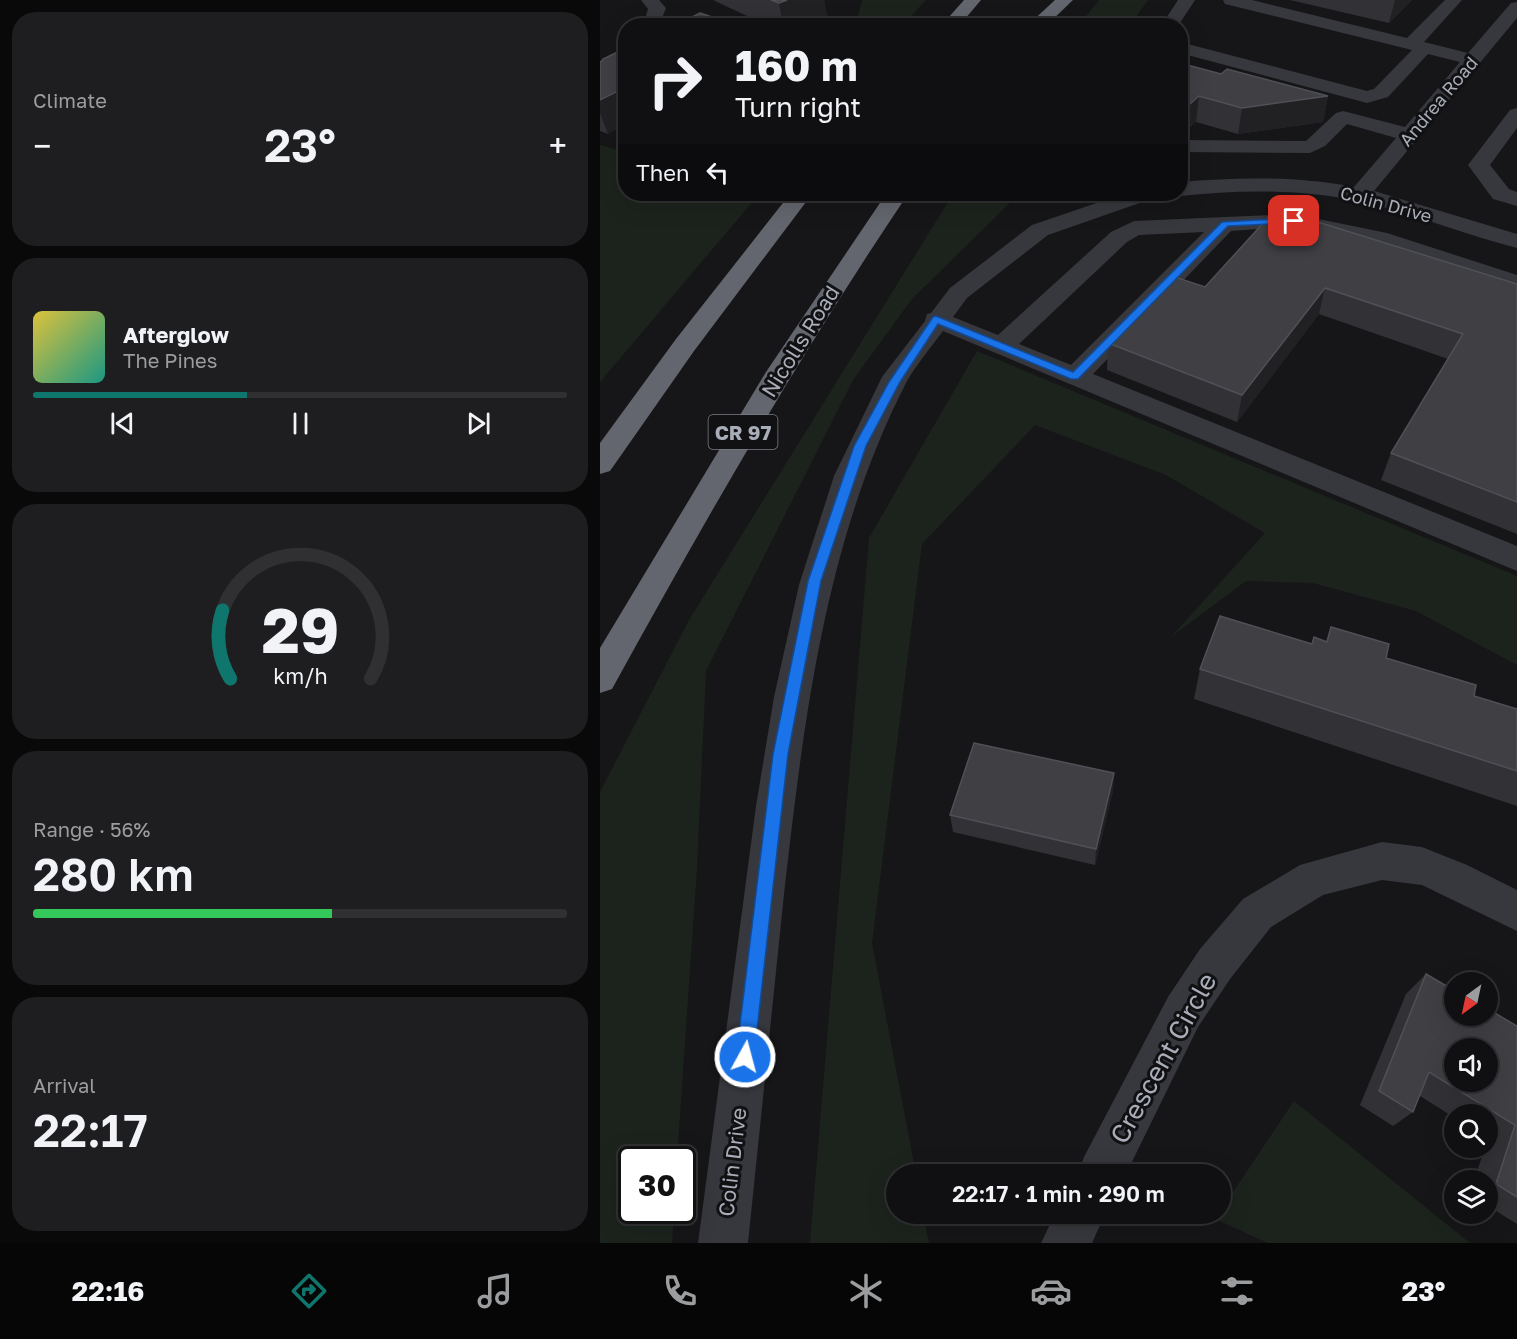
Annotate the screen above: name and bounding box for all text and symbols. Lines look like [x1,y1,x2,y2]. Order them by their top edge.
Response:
text: 160 m [735,40,858,90]
icon: right [636,42,714,120]
street label: Andrea Road [1394,52,1482,150]
text: Climate [33,88,107,112]
text: Turn right [735,91,861,123]
text: 23° [264,118,336,172]
text: − [33,126,51,165]
text: + [549,126,567,165]
icon: left [701,156,734,189]
text: Then [636,159,689,186]
street label: Colin Drive [1338,181,1434,227]
pin [1268,195,1319,246]
icon: arrive [1277,204,1310,237]
street label: Nicolls Road [755,280,845,402]
text: Afterglow [123,321,229,348]
text: The Pines [123,348,217,372]
icon: previous [106,407,139,440]
icon: pause [284,407,317,440]
icon: next [462,407,495,440]
road number: CR 97 [708,415,778,449]
text: 29 [261,592,339,667]
text: km/h [273,663,327,689]
text: Range · 56% [33,817,150,841]
text: 280 km [33,847,194,901]
street label: Crescent Circle [1103,967,1223,1149]
north arrow [1444,972,1498,1026]
map controls [1444,972,1498,1224]
position arrow [713,1025,777,1089]
button: sound [1444,1038,1498,1092]
text: Arrival [33,1073,96,1097]
text: 22:17 [33,1103,148,1157]
button: search [1444,1104,1498,1158]
street label: Colin Drive [712,1106,752,1218]
speed limit sign: 30 [618,1146,696,1224]
button: layers [1444,1170,1498,1224]
text: 22:17 · 1 min · 290 m [952,1180,1165,1207]
icon: directions [288,1270,330,1312]
icon: music [474,1270,516,1312]
icon: phone [659,1270,701,1312]
icon: climate [845,1270,887,1312]
icon: car [1030,1270,1072,1312]
icon: filters [1216,1270,1258,1312]
text: 22:16 [72,1275,144,1307]
text: 23° [1402,1275,1445,1307]

